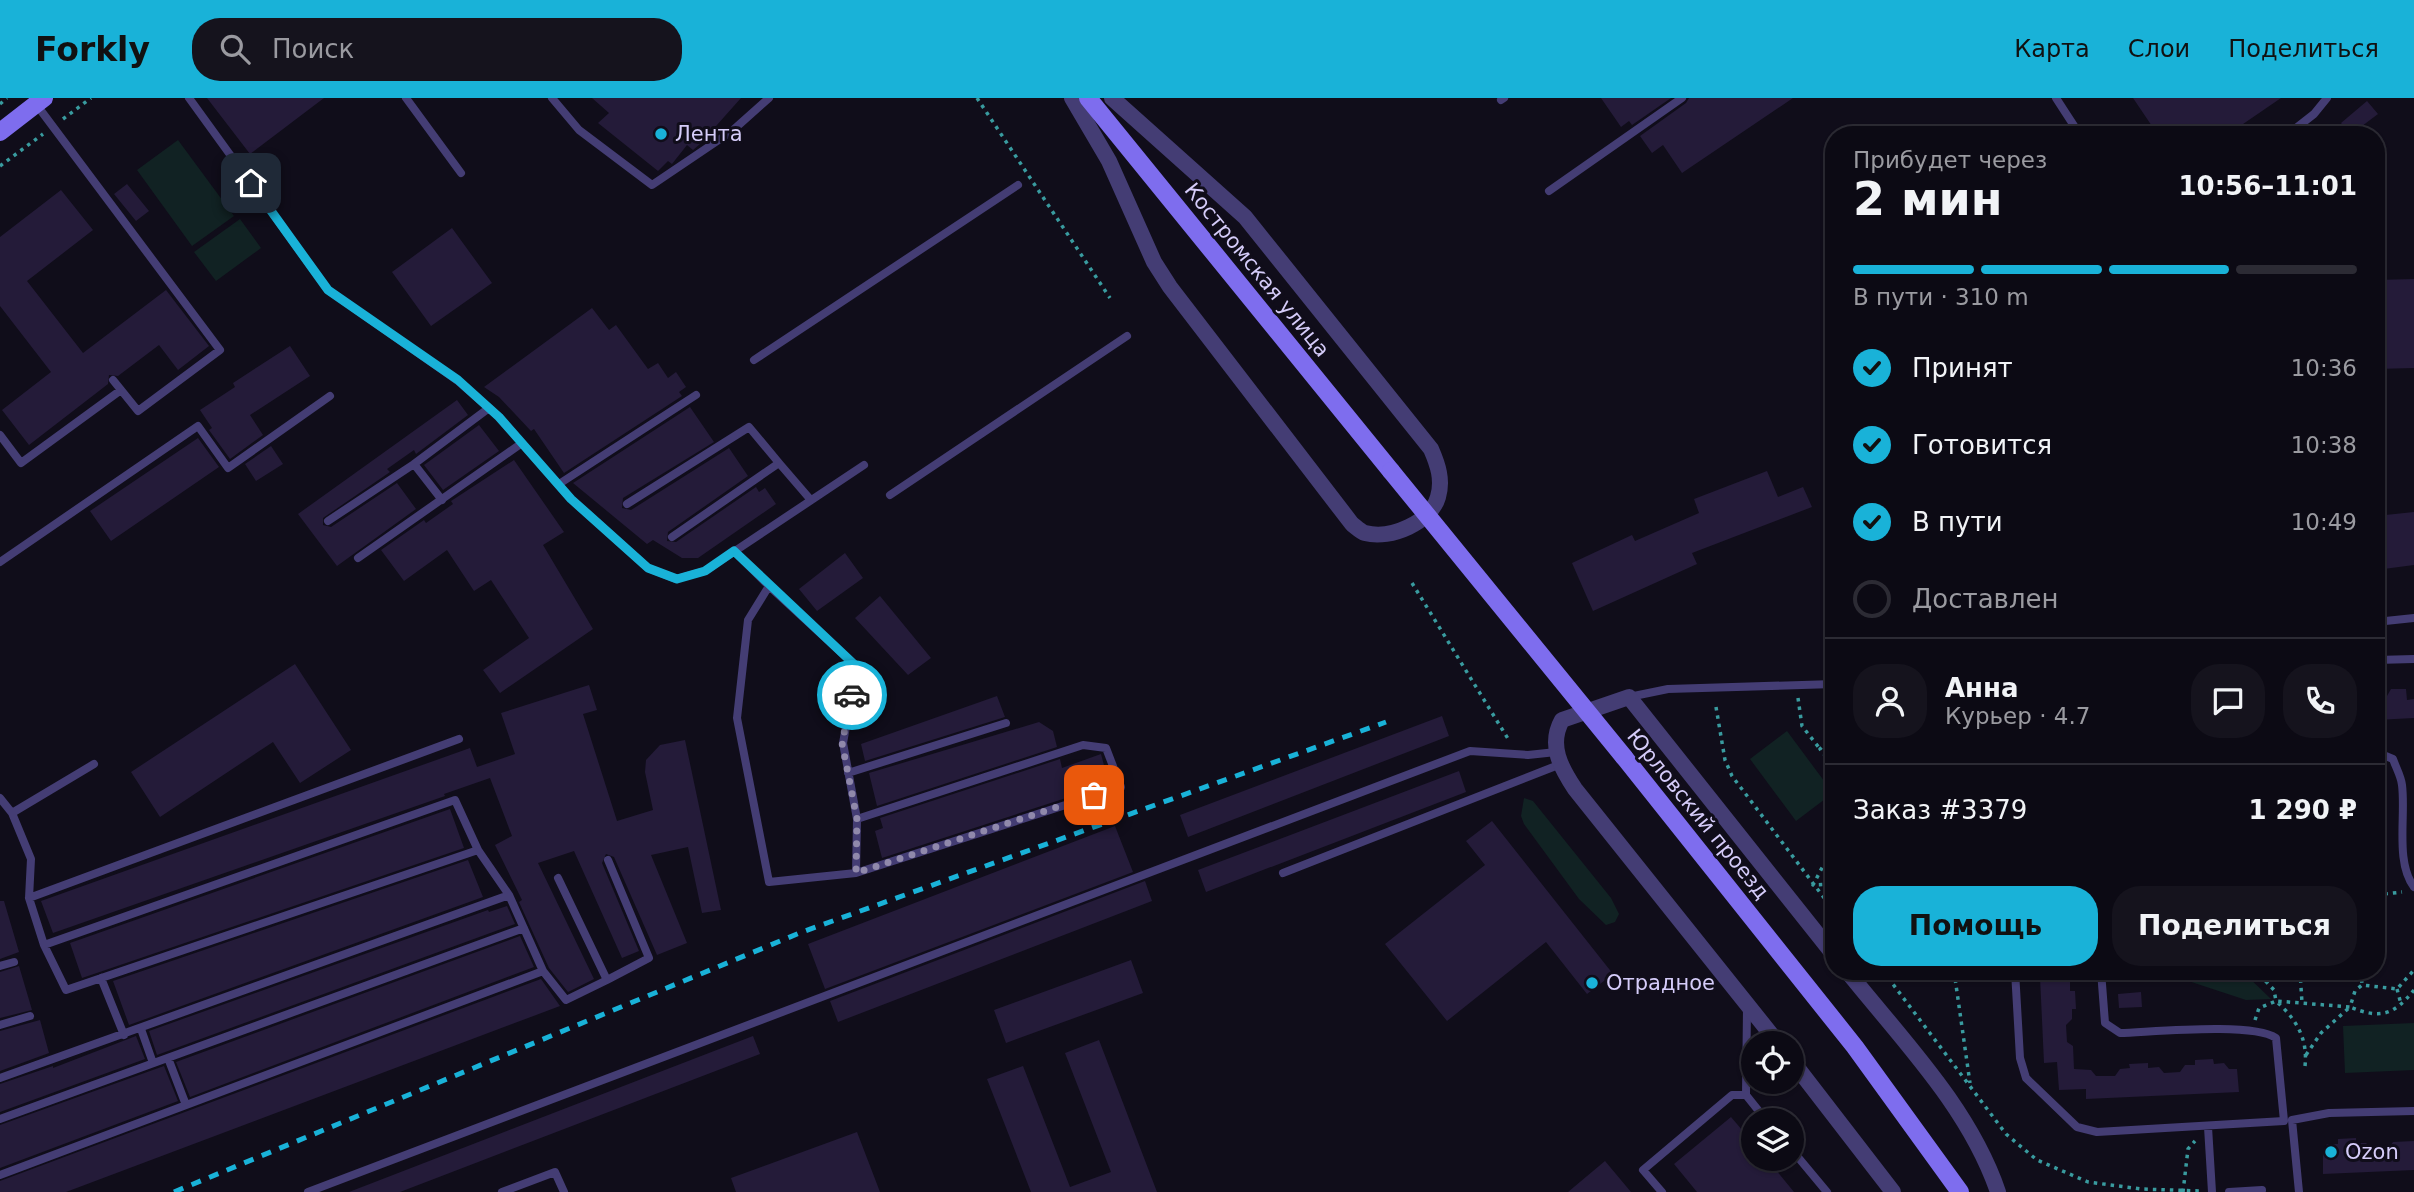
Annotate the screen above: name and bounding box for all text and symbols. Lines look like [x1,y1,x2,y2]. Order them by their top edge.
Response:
search box [192,18,682,81]
text: Forkly [35,30,150,69]
icon: search [216,30,254,68]
text: Поиск [272,34,354,64]
text: Карта [2014,35,2090,63]
text: Слои [2128,35,2190,63]
text: Поделиться [2228,35,2379,63]
place label: Лента [675,122,743,146]
marker: Лента [653,126,669,142]
text: Прибудет через [1853,147,2047,173]
pin [221,153,281,213]
icon: home [232,164,270,202]
text: 10:56–11:01 [2178,171,2357,201]
text: 2 мин [1853,172,2003,226]
street label: Костромская улица [1180,178,1334,362]
text: В пути · 310 m [1853,284,2029,310]
icon: check [1853,349,1891,387]
text: Принят [1912,353,2013,383]
text: 10:36 [2291,355,2357,381]
icon: check [1853,426,1891,464]
text: Готовится [1912,430,2052,460]
text: 10:38 [2291,432,2357,458]
icon: check [1853,503,1891,541]
text: В пути [1912,507,2003,537]
text: 10:49 [2291,509,2357,535]
text: Доставлен [1912,584,2059,614]
courier [817,660,887,730]
button: person [1853,664,1927,738]
button: chat [2191,664,2265,738]
button: phone [2283,664,2357,738]
text: Анна [1945,673,2019,703]
icon: car [833,676,871,714]
text: Курьер · 4.7 [1945,703,2090,729]
street label: Юрловский проезд [1622,724,1774,904]
pin [1064,765,1124,825]
icon: bag [1075,776,1113,814]
text: Заказ #3379 [1853,795,2027,825]
text: 1 290 ₽ [2248,795,2357,825]
button: Помощь [1853,886,2098,966]
button: Поделиться [2112,886,2357,966]
place label: Отрадное [1606,971,1715,995]
marker: Отрадное [1584,975,1600,991]
map controls [1741,1031,1804,1171]
button: locate [1741,1031,1804,1094]
button: layers [1741,1108,1804,1171]
place label: Ozon [2345,1140,2399,1164]
marker: Ozon [2323,1144,2339,1160]

